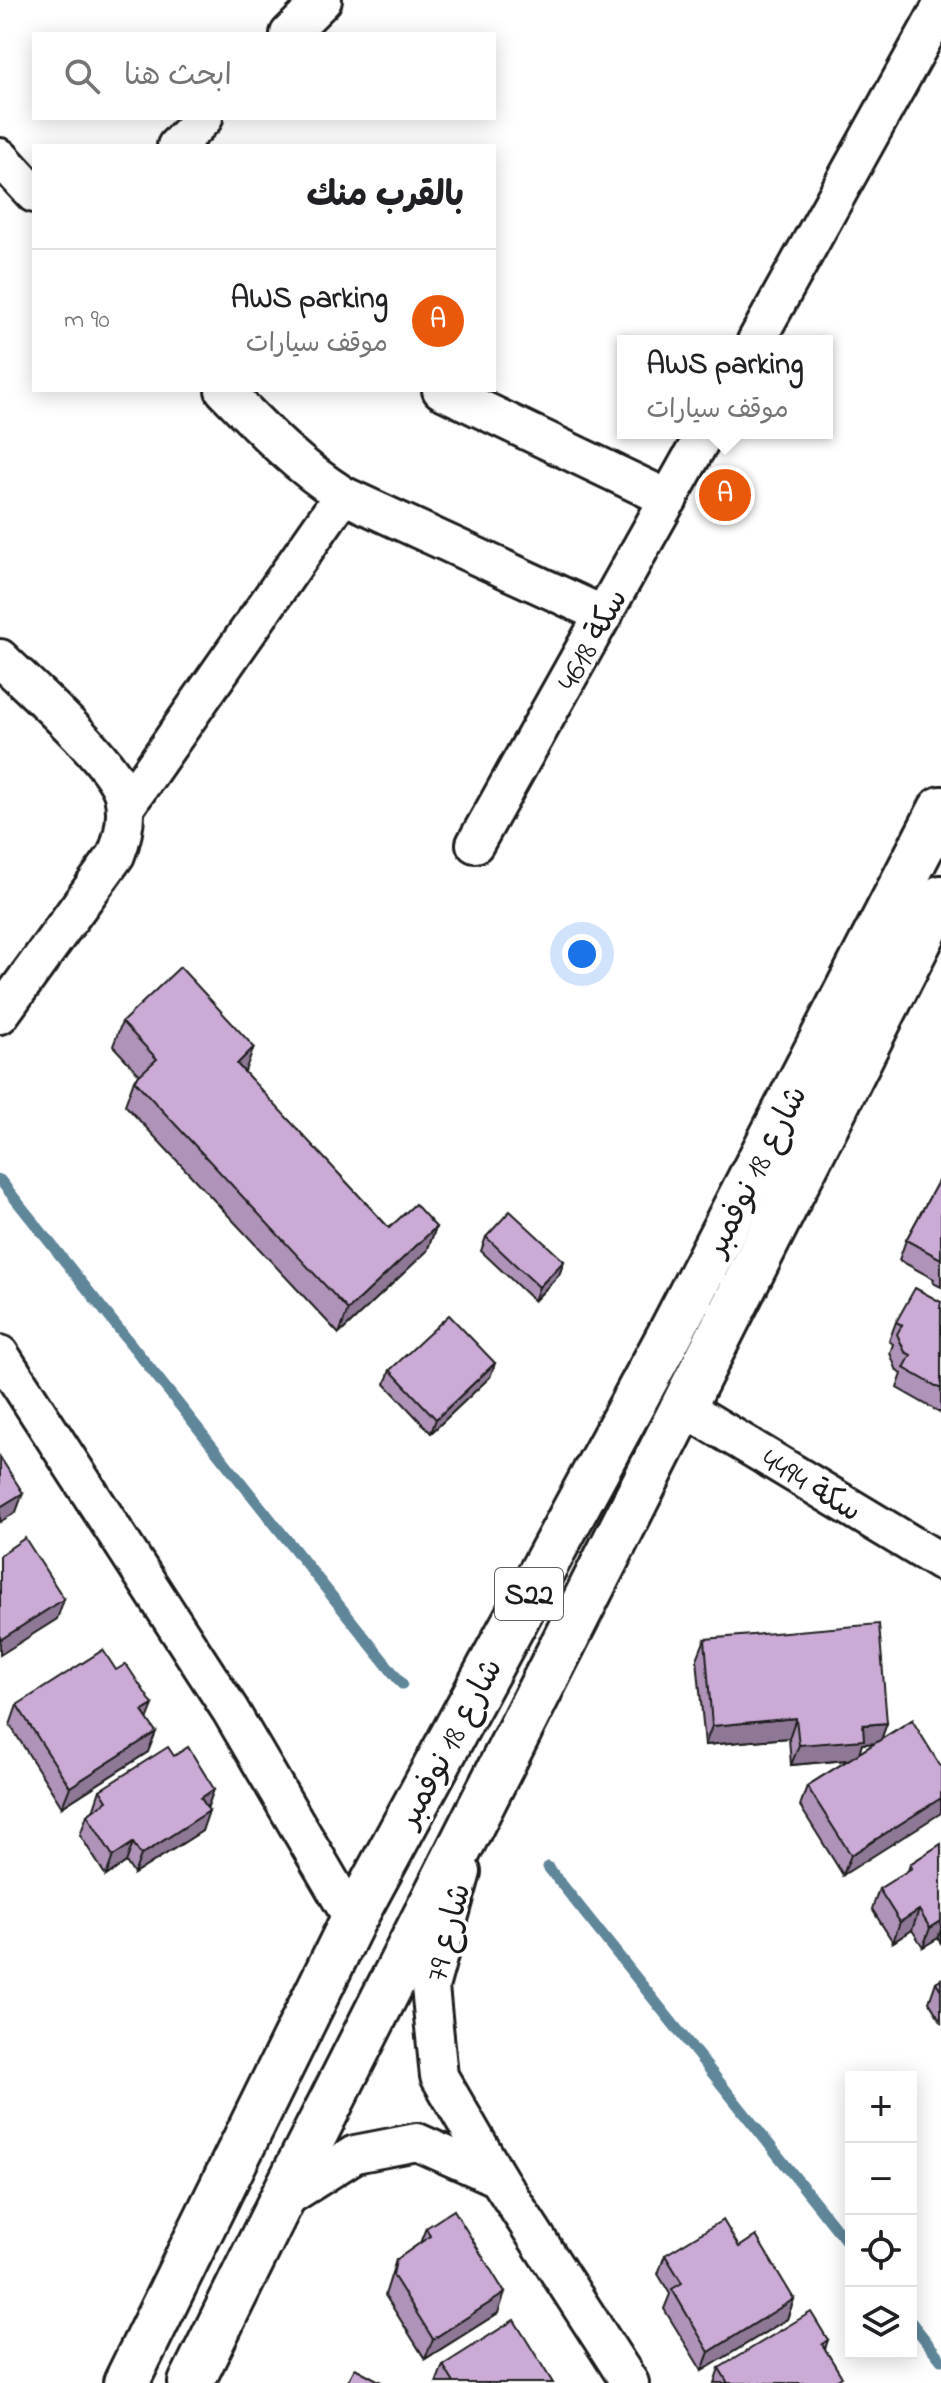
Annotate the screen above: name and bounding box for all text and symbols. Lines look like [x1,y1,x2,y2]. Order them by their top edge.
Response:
search box [32,32,496,120]
icon: search [60,54,104,98]
text: ابحث هنا [124,55,232,99]
text: بالقرب منك [306,172,464,222]
text: AWS parking [231,278,388,322]
text: 90 m [64,302,110,340]
text: A [430,302,446,340]
text: موقف سيارات [246,326,388,364]
popup [617,335,833,439]
text: AWS parking [646,344,804,388]
text: موقف سيارات [646,392,789,430]
pin: A [699,465,751,525]
street label: سكة 4618 [547,581,641,701]
your location [562,934,602,974]
street label: شارع 18 نوفمبر [694,1078,821,1268]
street label: سكة 4494 [751,1438,870,1536]
road number: S22 [495,1568,563,1620]
street label: شارع 18 نوفمبر [386,1651,516,1839]
street label: 79 شارع [415,1879,485,1987]
map controls [845,2071,917,2359]
button: + [845,2071,917,2143]
button: − [845,2143,917,2215]
button: locate [845,2215,917,2287]
button: layers [845,2287,917,2359]

